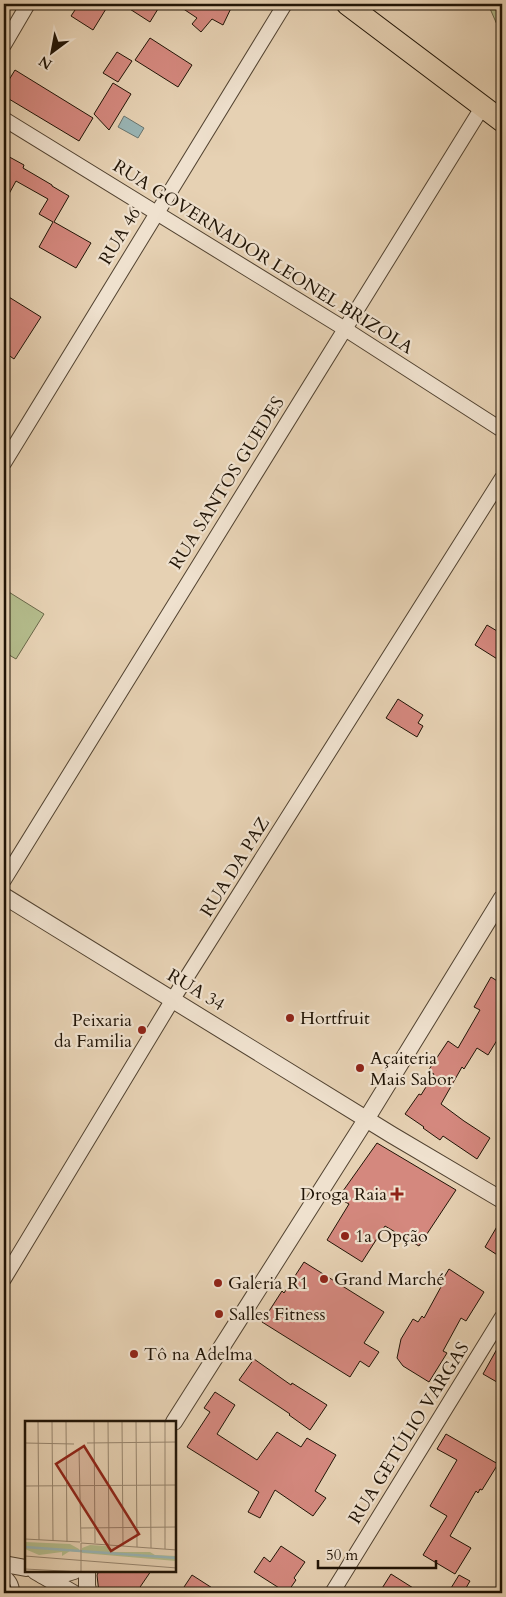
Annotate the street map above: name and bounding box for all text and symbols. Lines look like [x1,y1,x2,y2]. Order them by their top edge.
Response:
north arrow [28,28,78,78]
text: N [35,51,56,74]
street label: RUA GOVERNADOR LEONEL BRIZOLA [108,154,418,360]
street label: RUA 46 [93,202,147,270]
street label: RUA SANTOS GUEDES [164,392,290,574]
street label: RUA DA PAZ [194,812,276,922]
street label: RUA 34 [162,963,230,1017]
place label: Hortfruit [300,1006,370,1031]
place label: Peixaria da Familia [54,1008,132,1054]
marker: Hortfruit [284,1012,296,1024]
marker: Peixaria da Familia [136,1024,148,1036]
place label: Açaiteria Mais Sabor [370,1046,454,1092]
marker: Açaiteria Mais Sabor [354,1062,366,1074]
place label: Droga Raia [300,1182,387,1207]
marker: Droga Raia [391,1188,403,1200]
place label: 1a Opção [355,1224,428,1249]
marker: 1a Opção [339,1230,351,1242]
place label: Grand Marché [334,1267,445,1292]
place label: Galeria R1 [228,1271,309,1296]
marker: Grand Marché [318,1273,330,1285]
marker: Galeria R1 [212,1277,224,1289]
place label: Salles Fitness [229,1302,325,1327]
marker: Salles Fitness [213,1308,225,1320]
street label: RUA GETÚLIO VARGAS [343,1337,475,1529]
place label: Tô na Adelma [144,1342,253,1367]
marker: Tô na Adelma [128,1348,140,1360]
inset map [25,1421,176,1572]
scale bar [318,1537,436,1569]
text: 50 m [326,1545,358,1565]

